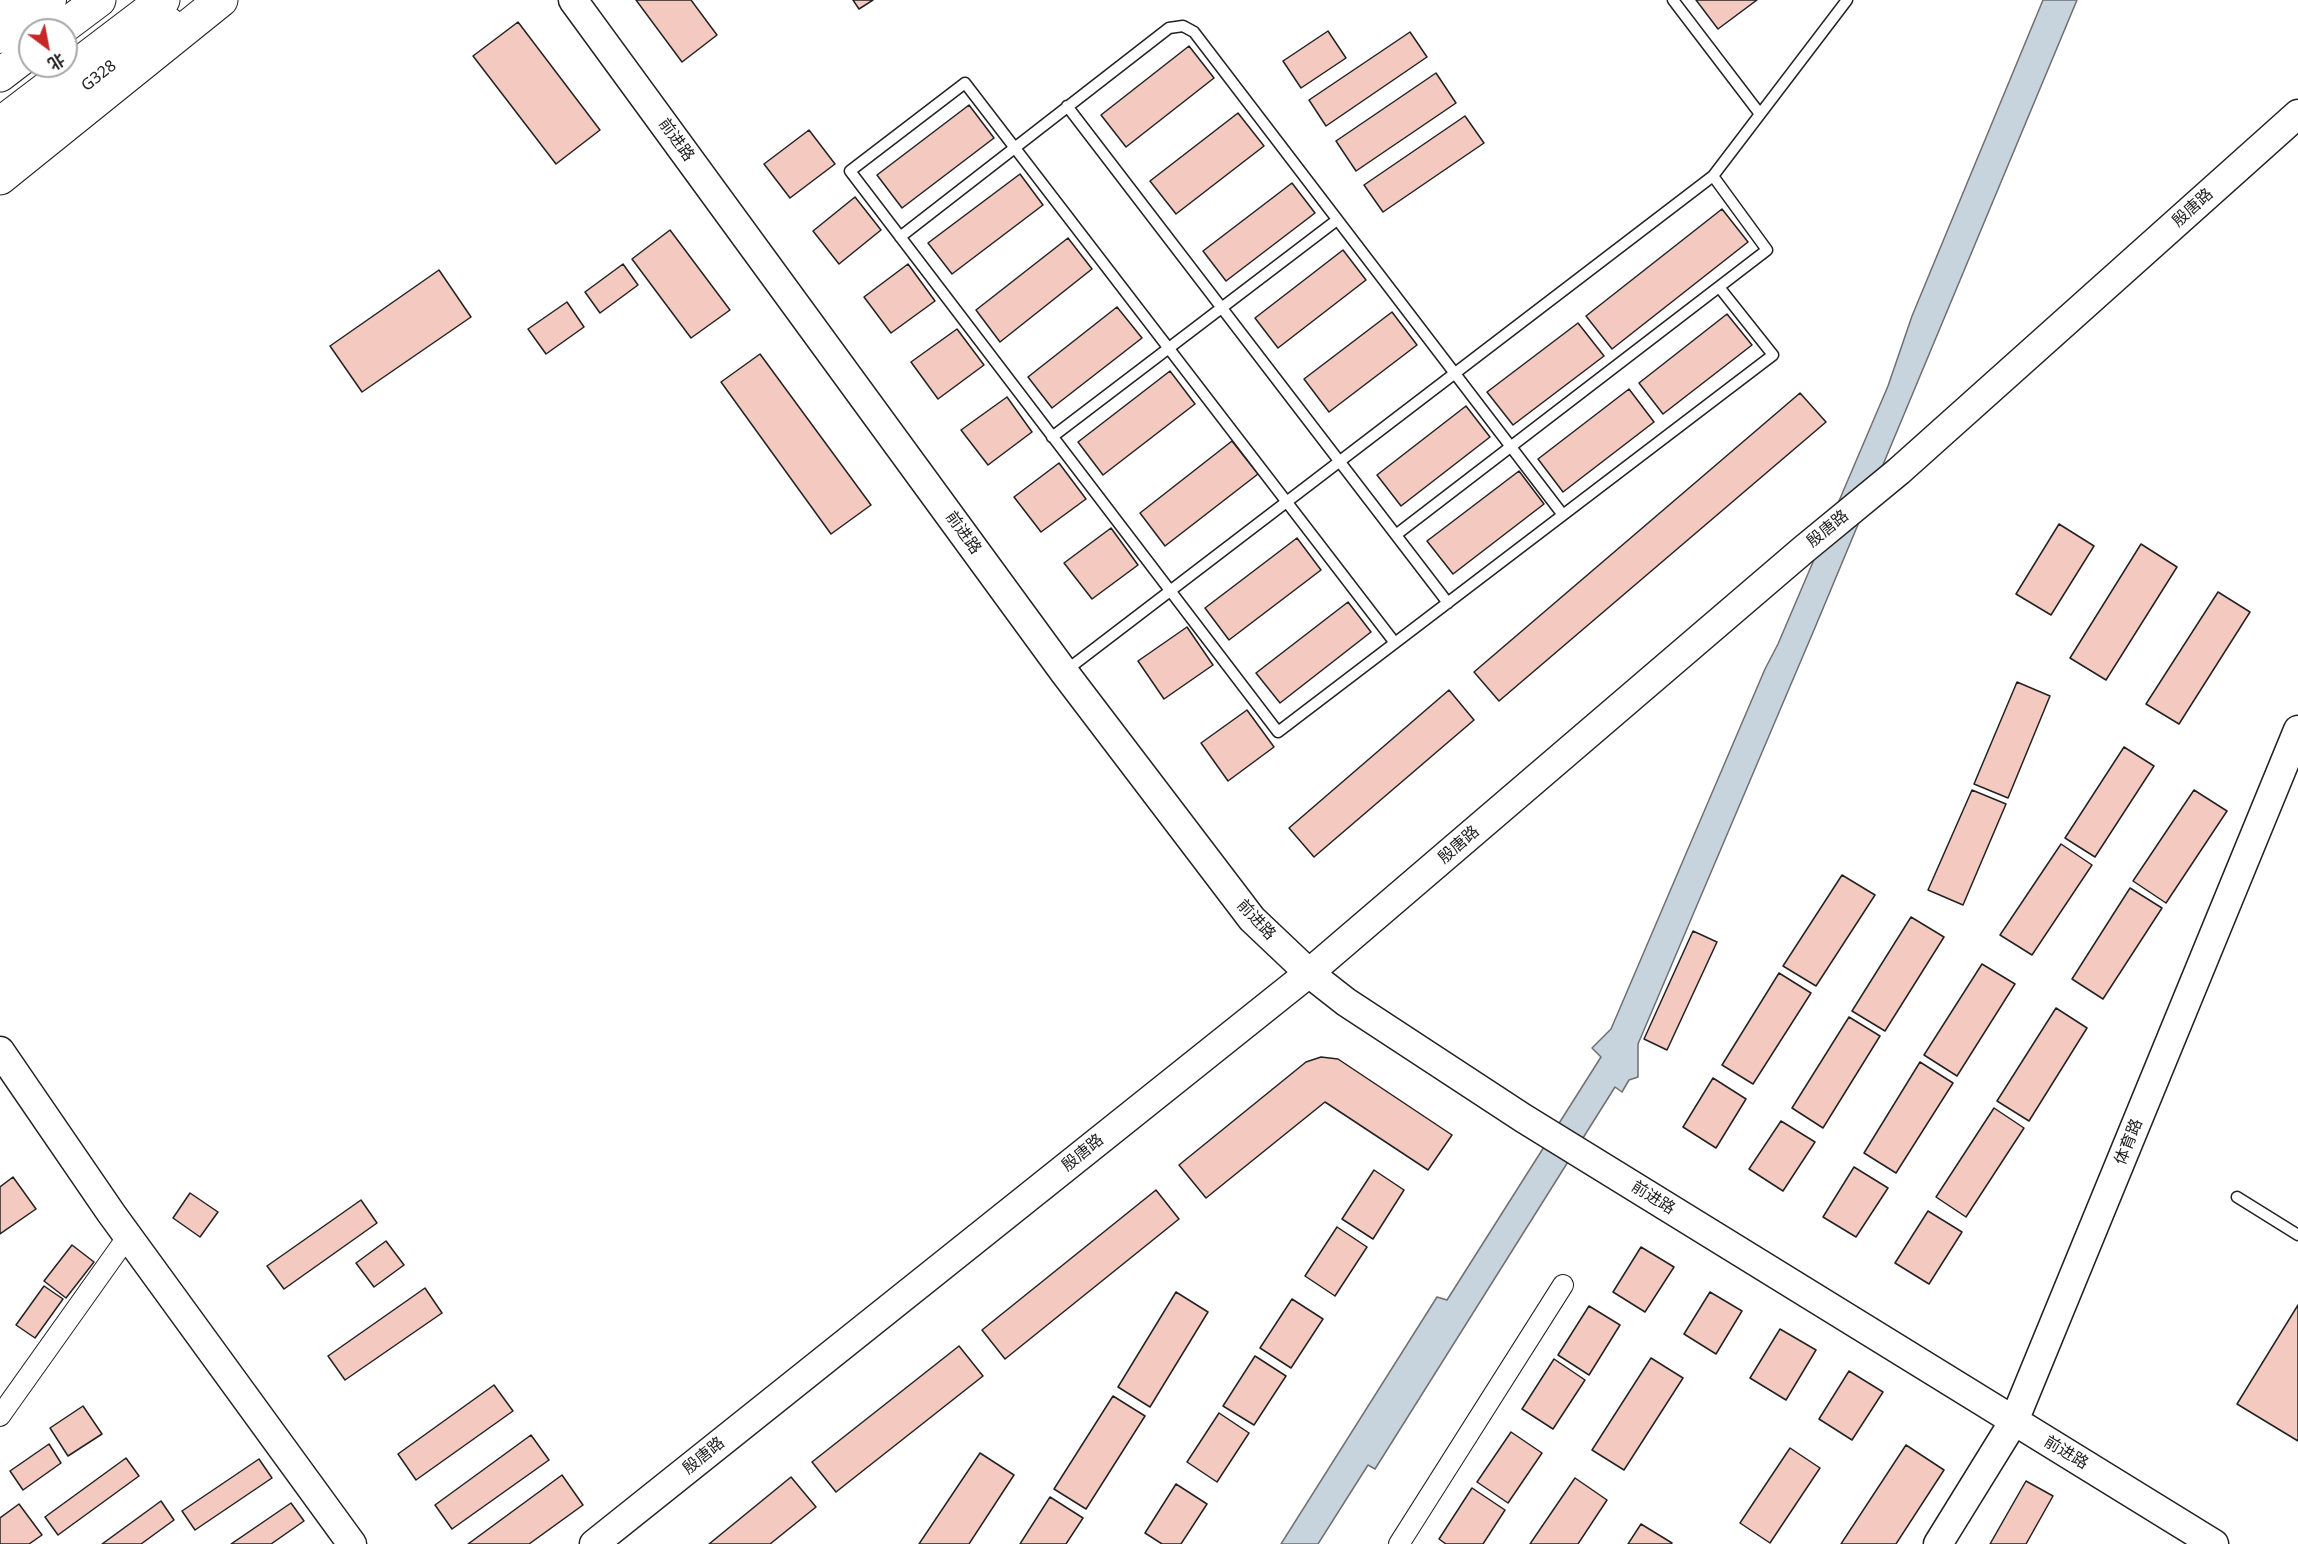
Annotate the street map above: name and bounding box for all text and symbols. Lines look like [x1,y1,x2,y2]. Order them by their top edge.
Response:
north arrow [18,18,78,78]
text: 北 [44,48,69,75]
street label: G328 [78,56,120,96]
street label: 前进路 [654,115,698,165]
street label: 殷唐路 [2169,185,2217,231]
street label: 殷唐路 [1803,506,1853,552]
street label: 前进路 [941,508,985,558]
street label: 殷唐路 [1435,822,1483,868]
street label: 前进路 [1233,896,1279,944]
street label: 体育路 [2111,1116,2147,1168]
street label: 殷唐路 [1058,1130,1108,1176]
street label: 前进路 [1628,1177,1678,1219]
street label: 前进路 [2040,1432,2092,1474]
street label: 殷唐路 [679,1433,729,1479]

